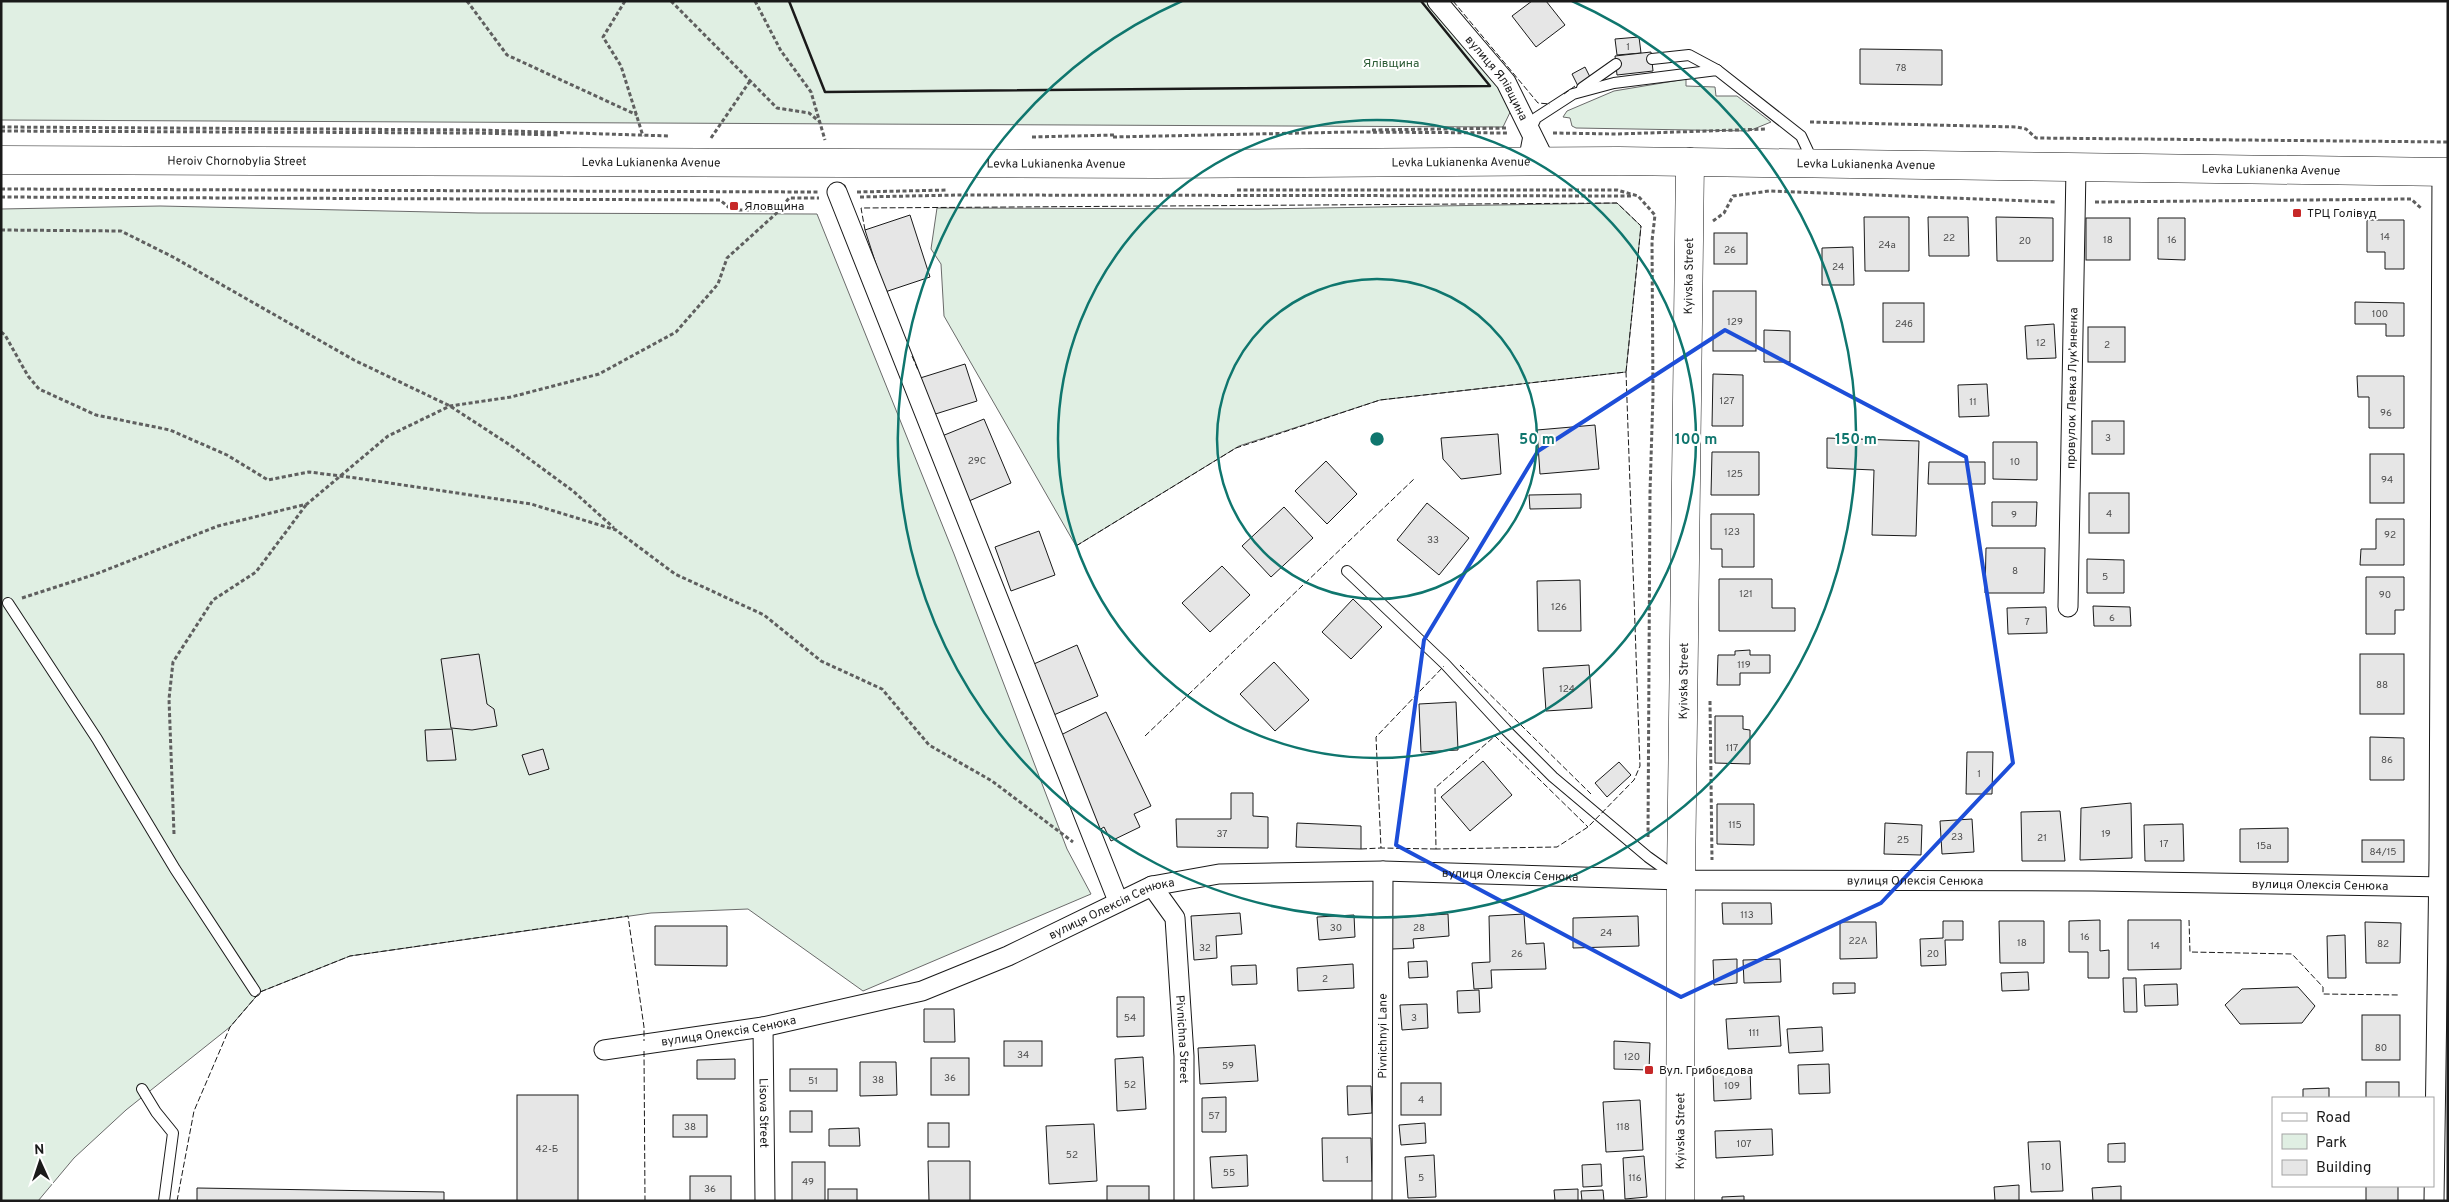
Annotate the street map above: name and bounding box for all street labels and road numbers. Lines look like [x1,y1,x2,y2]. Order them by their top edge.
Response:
street label: вулиця Ялівщина [1461,33,1531,124]
street label: Heroiv Chornobylia Street [167,154,307,170]
street label: Levka Lukianenka Avenue [582,155,720,171]
street label: Levka Lukianenka Avenue [1391,155,1530,171]
street label: Levka Lukianenka Avenue [987,156,1125,173]
street label: Levka Lukianenka Avenue [1796,156,1935,174]
street label: Levka Lukianenka Avenue [2201,162,2340,180]
street label: Kyivska Street [1681,238,1698,315]
street label: провулок Левка Лук’яненка [2064,307,2082,469]
street label: Kyivska Street [1676,643,1693,719]
street label: вулиця Олексія Сенюка [1442,866,1579,886]
street label: вулиця Олексія Сенюка [1847,873,1983,890]
street label: вулиця Олексія Сенюка [1046,875,1176,944]
street label: вулиця Олексія Сенюка [2252,877,2389,895]
street label: Pivnichnyi Lane [1375,993,1392,1079]
street label: Pivnichna Street [1171,995,1191,1084]
street label: вулиця Олексія Сенюка [660,1013,798,1051]
street label: Lisova Street [755,1078,771,1148]
street label: Kyivska Street [1673,1093,1689,1169]

